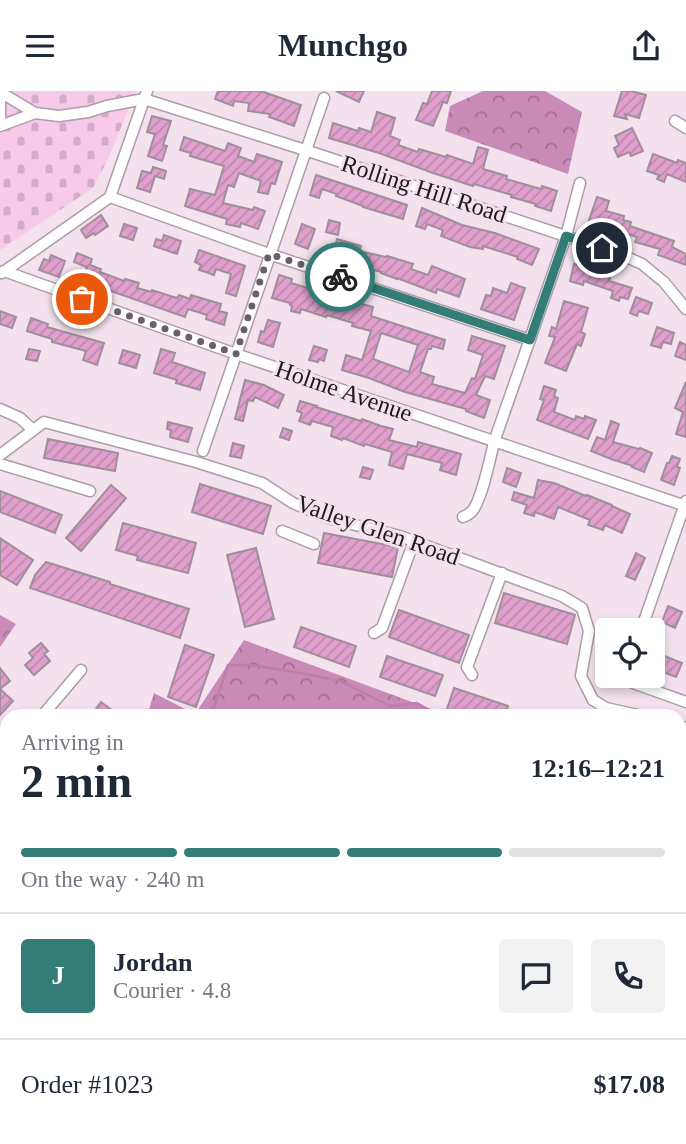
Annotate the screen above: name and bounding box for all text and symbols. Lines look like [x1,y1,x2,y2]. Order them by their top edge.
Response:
icon: menu [21,27,59,65]
text: Munchgo [278,27,408,63]
icon: share [627,27,665,65]
street label: Rolling Hill Road [338,150,510,228]
pin [572,218,632,278]
icon: home [583,229,621,267]
courier [305,242,375,312]
icon: bike [321,258,359,296]
pin [52,269,112,329]
icon: bag [63,280,101,318]
street label: Holme Avenue [272,355,416,427]
street label: Valley Glen Road [293,490,463,570]
map controls [595,618,665,688]
button: locate [595,618,665,688]
text: Arriving in [21,730,124,755]
text: 12:16–12:21 [531,754,665,783]
text: 2 min [21,756,132,807]
text: On the way · 240 m [21,867,204,892]
button: chat [499,939,573,1013]
button: phone [591,939,665,1013]
text: Jordan [113,948,192,977]
text: J [52,961,65,990]
text: Courier · 4.8 [113,978,231,1003]
text: Order #1023 [21,1070,153,1099]
text: $17.08 [594,1070,665,1099]

